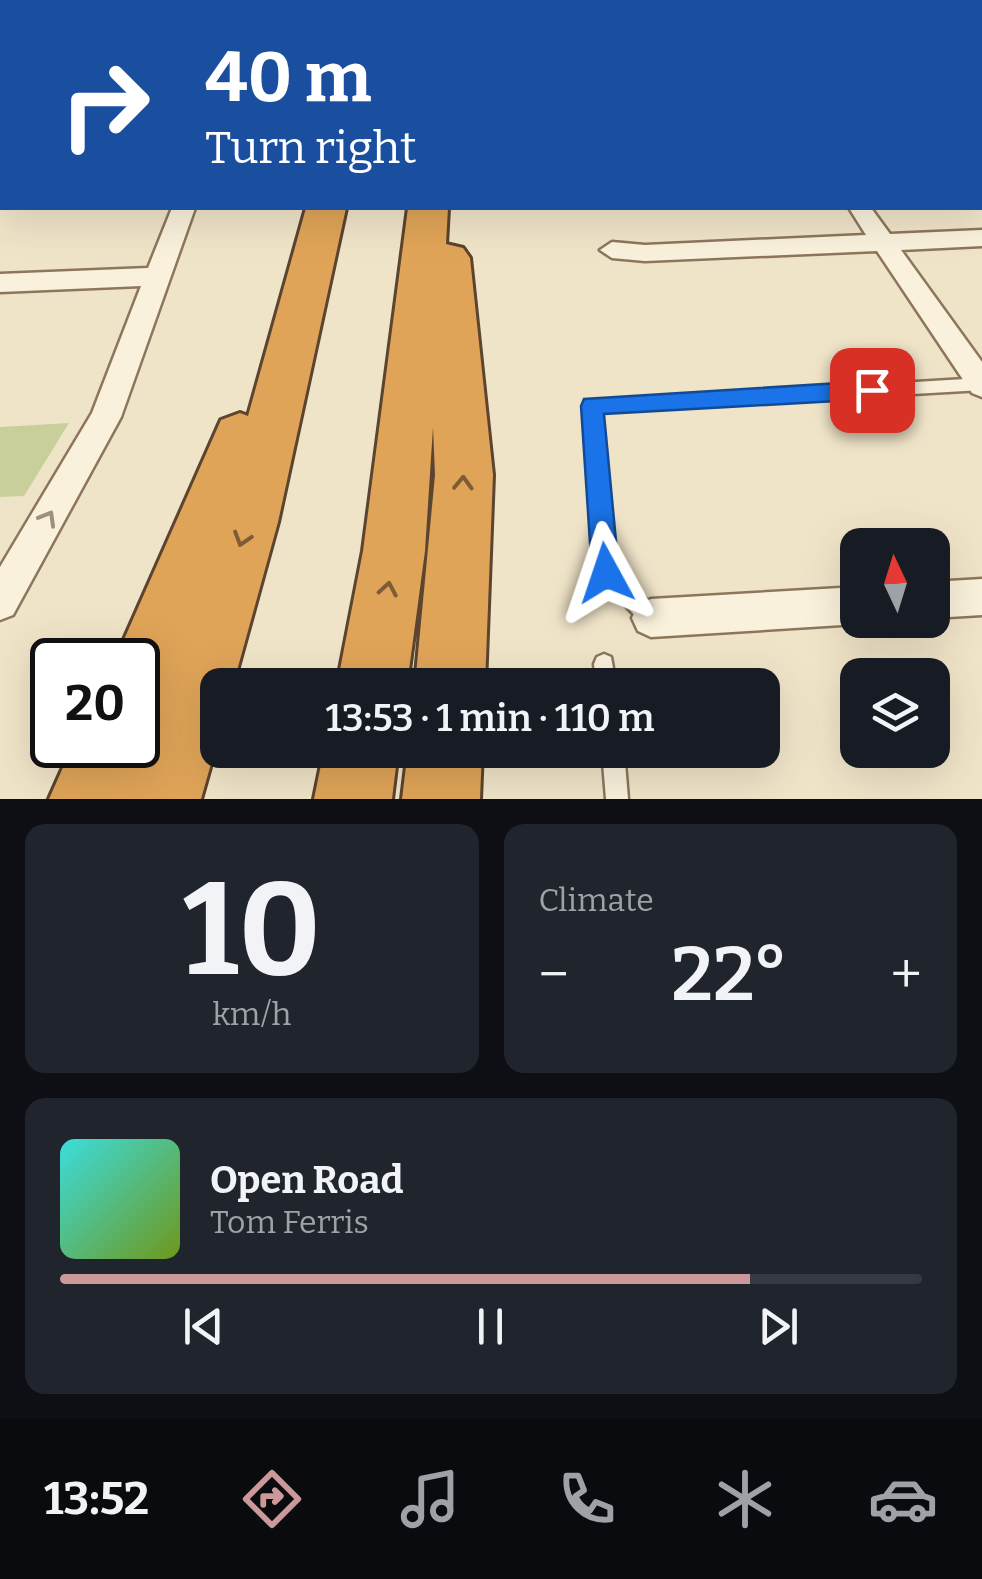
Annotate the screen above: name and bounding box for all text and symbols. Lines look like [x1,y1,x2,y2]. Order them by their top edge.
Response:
text: 40 m [205,36,371,120]
icon: right [40,40,170,170]
text: Turn right [205,121,417,175]
pin [830,348,915,433]
icon: arrive [845,363,900,418]
one-way arrow [453,475,474,490]
one-way arrow [36,510,56,528]
position arrow [554,521,658,625]
north arrow [840,528,950,638]
map controls [840,528,950,768]
one-way arrow [234,530,254,547]
one-way arrow [377,581,398,597]
speed limit sign: 20 [30,638,160,768]
button: layers [840,658,950,768]
text: 13:53 · 1 min · 110 m [326,695,654,741]
text: 10 [182,852,321,1008]
text: Climate [539,881,654,919]
text: 22° [671,930,788,1020]
text: − [539,942,569,1008]
text: + [891,942,922,1008]
text: km/h [212,995,291,1033]
text: Open Road [210,1157,403,1203]
text: Tom Ferris [210,1203,369,1241]
icon: previous [176,1299,231,1354]
icon: pause [463,1299,518,1354]
icon: next [751,1299,806,1354]
icon: directions [237,1464,307,1534]
icon: music [395,1464,465,1534]
icon: phone [552,1464,622,1534]
icon: climate [710,1464,780,1534]
icon: car [868,1464,938,1534]
text: 13:52 [44,1472,149,1526]

